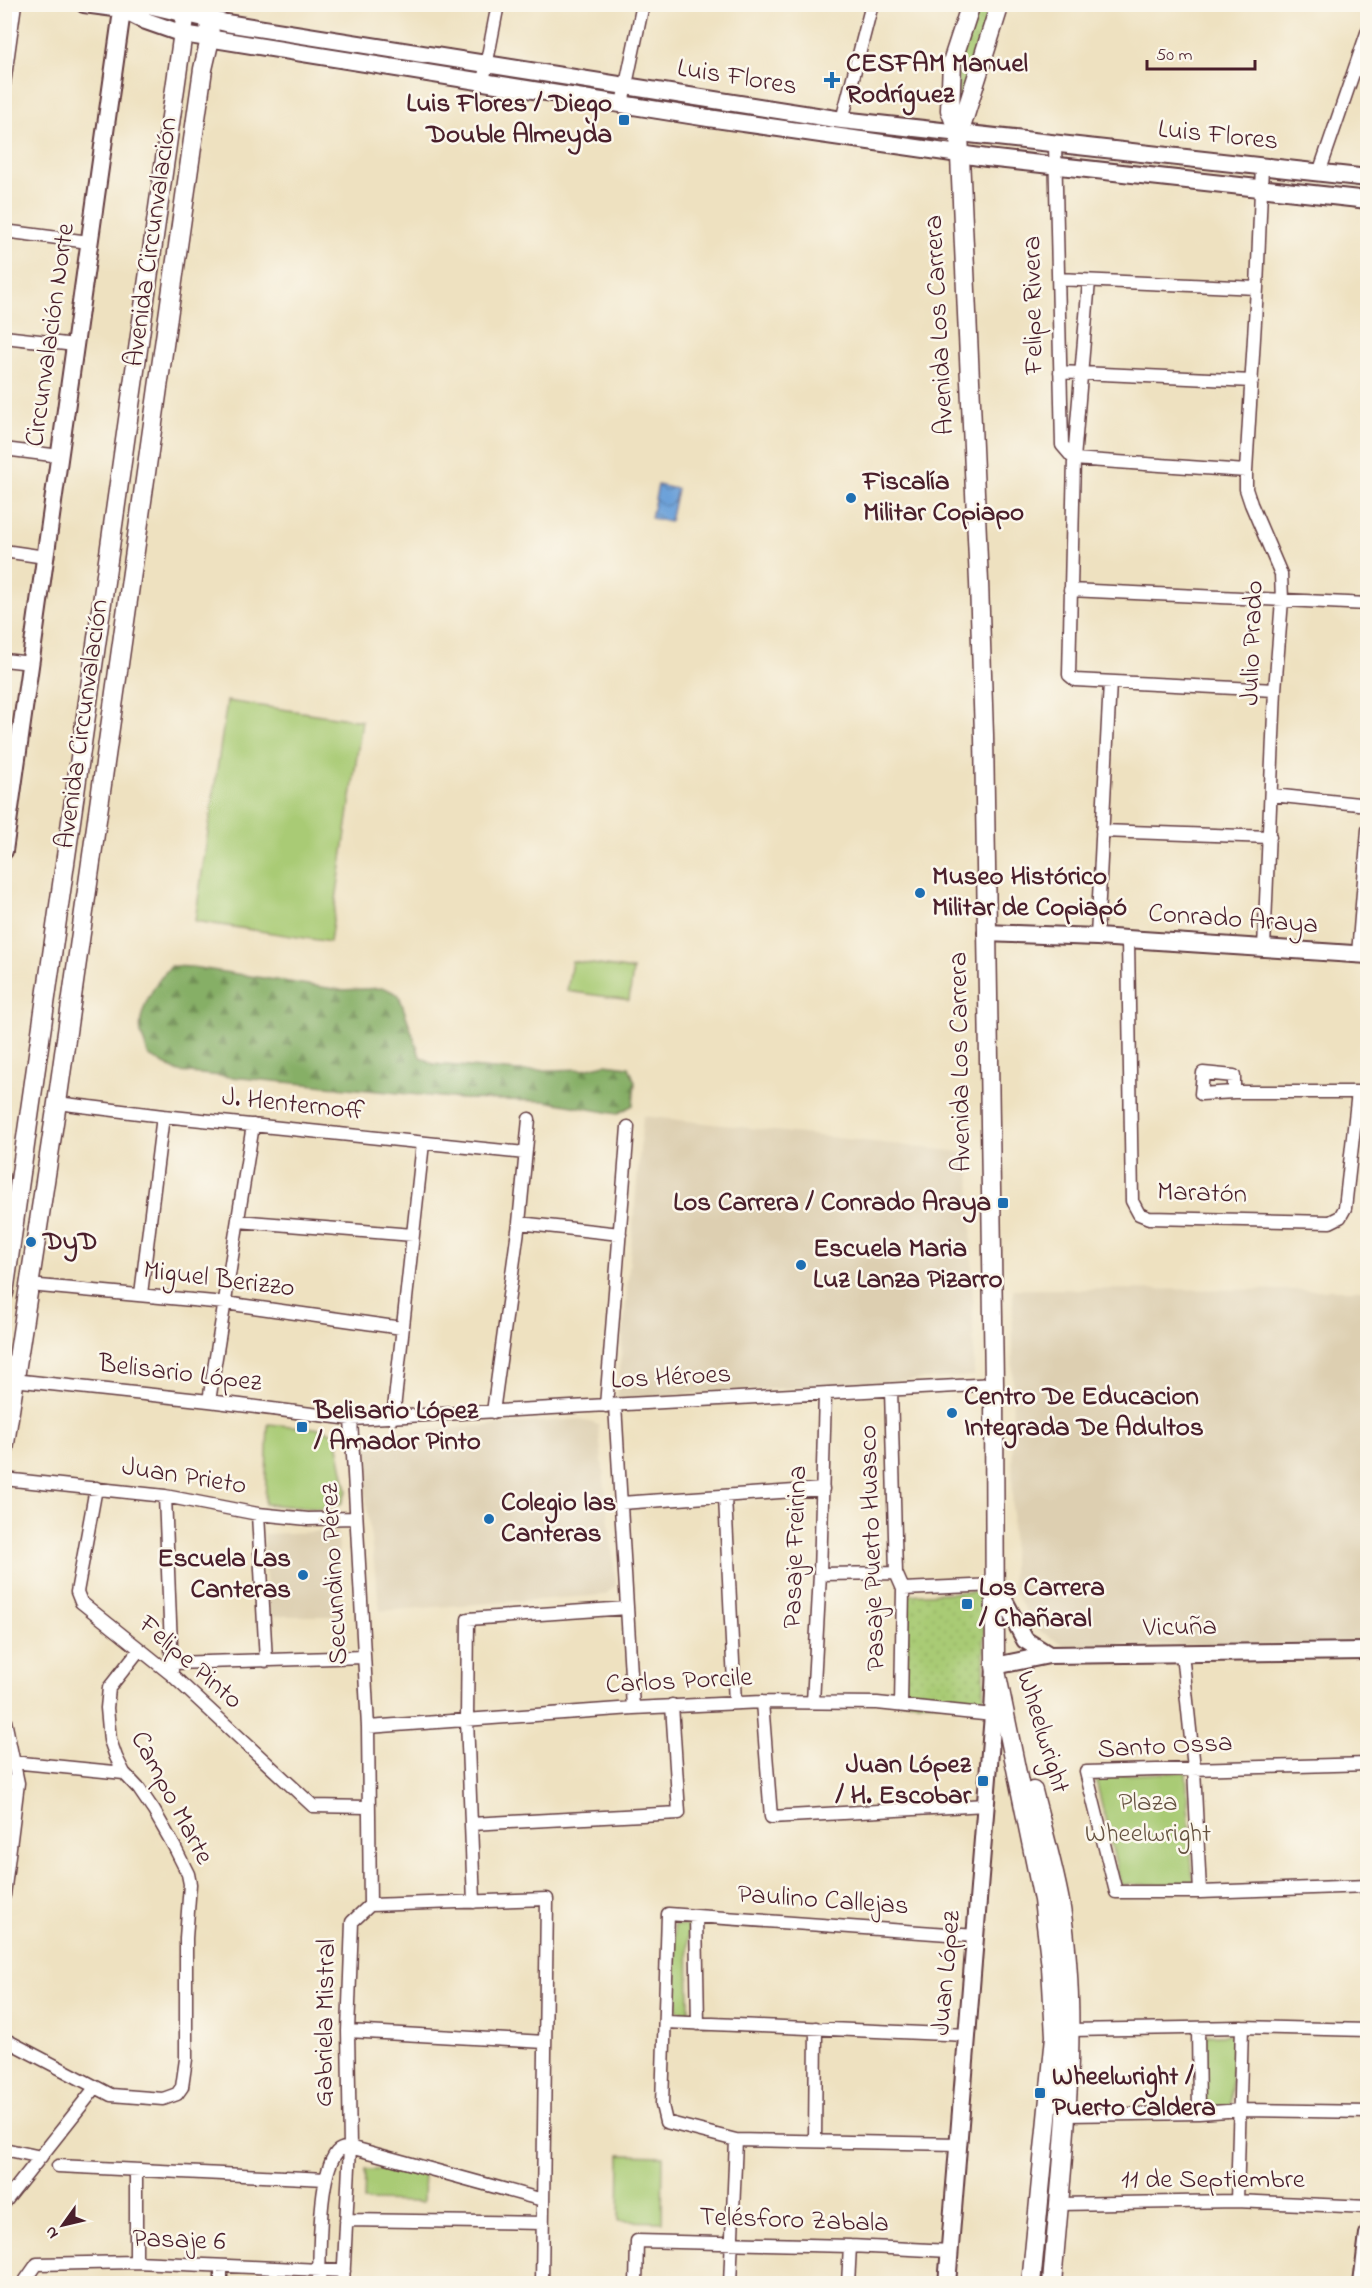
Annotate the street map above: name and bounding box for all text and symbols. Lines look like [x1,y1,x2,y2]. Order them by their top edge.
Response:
scale bar [1147,33,1255,71]
text: 50 m [1156,43,1193,69]
place label: CESFAM Manuel Rodríguez [846,45,1028,116]
street label: Luis Flores [674,49,800,107]
marker: CESFAM Manuel Rodríguez [823,71,841,89]
place label: Luis Flores / Diego Double Almeyda [406,85,612,155]
street label: Luis Flores [1156,110,1280,162]
marker: Luis Flores / Diego Double Almeyda [617,113,631,127]
street label: Avenida Circunvalación [115,115,189,369]
street label: Avenida Los Carrera [915,214,965,436]
street label: Circunvalación Norte [16,220,86,449]
street label: Felipe Rivera [1013,235,1055,376]
place label: Fiscalía Militar Copiapo [861,463,1024,533]
marker: Fiscalía Militar Copiapo [844,491,858,505]
street label: Julio Prado [1231,580,1275,706]
street label: Avenida Circunvalación [46,597,120,851]
place label: Museo Histórico Militar de Copiapó [932,858,1127,928]
marker: Museo Histórico Militar de Copiapó [913,886,927,900]
street label: Conrado Araya [1147,895,1319,945]
street label: Avenida Los Carrera [940,951,982,1173]
street label: J. Henternoff [220,1078,367,1132]
street label: Maratón [1156,1173,1248,1215]
place label: Los Carrera / Conrado Araya [673,1184,991,1223]
marker: Los Carrera / Conrado Araya [996,1196,1010,1210]
place label: DyD [41,1223,98,1262]
place label: Escuela Maria Luz Lanza Pizarro [813,1230,1003,1300]
marker: DyD [24,1235,38,1249]
street label: Miguel Berizzo [141,1251,297,1309]
marker: Escuela Maria Luz Lanza Pizarro [794,1258,808,1272]
street label: Belisario López [95,1345,265,1403]
street label: Los Héroes [610,1355,732,1401]
place label: Centro De Educacion Integrada De Adultos [964,1378,1204,1449]
place label: Belisario López / Amador Pinto [312,1392,481,1462]
marker: Centro De Educacion Integrada De Adultos [945,1406,959,1420]
marker: Belisario López / Amador Pinto [295,1420,309,1434]
street label: Pasaje Puerto Huasco [849,1424,897,1672]
street label: Juan Prieto [119,1448,249,1506]
street label: Pasaje Freirina [774,1465,818,1629]
street label: Secundino Pérez [311,1481,359,1666]
place label: Colegio las Canteras [501,1484,616,1554]
marker: Colegio las Canteras [482,1512,496,1526]
place label: Escuela Las Canteras [157,1540,291,1610]
marker: Escuela Las Canteras [296,1568,310,1582]
place label: Los Carrera / Chañaral [978,1569,1105,1639]
marker: Los Carrera / Chañaral [960,1597,974,1611]
street label: Felipe Pinto [128,1606,251,1720]
street label: Vicuña [1142,1608,1217,1648]
street label: Carlos Porcile [605,1659,754,1705]
street label: Wheelwright [1005,1666,1079,1798]
street label: Campo Marte [119,1724,223,1873]
street label: Santo Ossa [1097,1724,1233,1770]
place label: Juan López / H. Escobar [834,1746,972,1816]
marker: Juan López / H. Escobar [976,1774,990,1788]
park label: Plaza Wheelwright [1085,1784,1211,1854]
street label: Paulino Callejas [736,1876,910,1926]
street label: Juan López [922,1908,972,2037]
street label: Gabriela Mistral [305,1938,347,2108]
place label: Wheelwright / Puerto Caldera [1052,2058,1216,2128]
marker: Wheelwright / Puerto Caldera [1033,2086,1047,2100]
street label: 11 de Septiembre [1121,2161,1306,2200]
north arrow [33,2195,93,2255]
street label: Telésforo Zabala [698,2198,890,2244]
street label: Pasaje 6 [132,2220,226,2262]
text: N [39,2221,65,2243]

